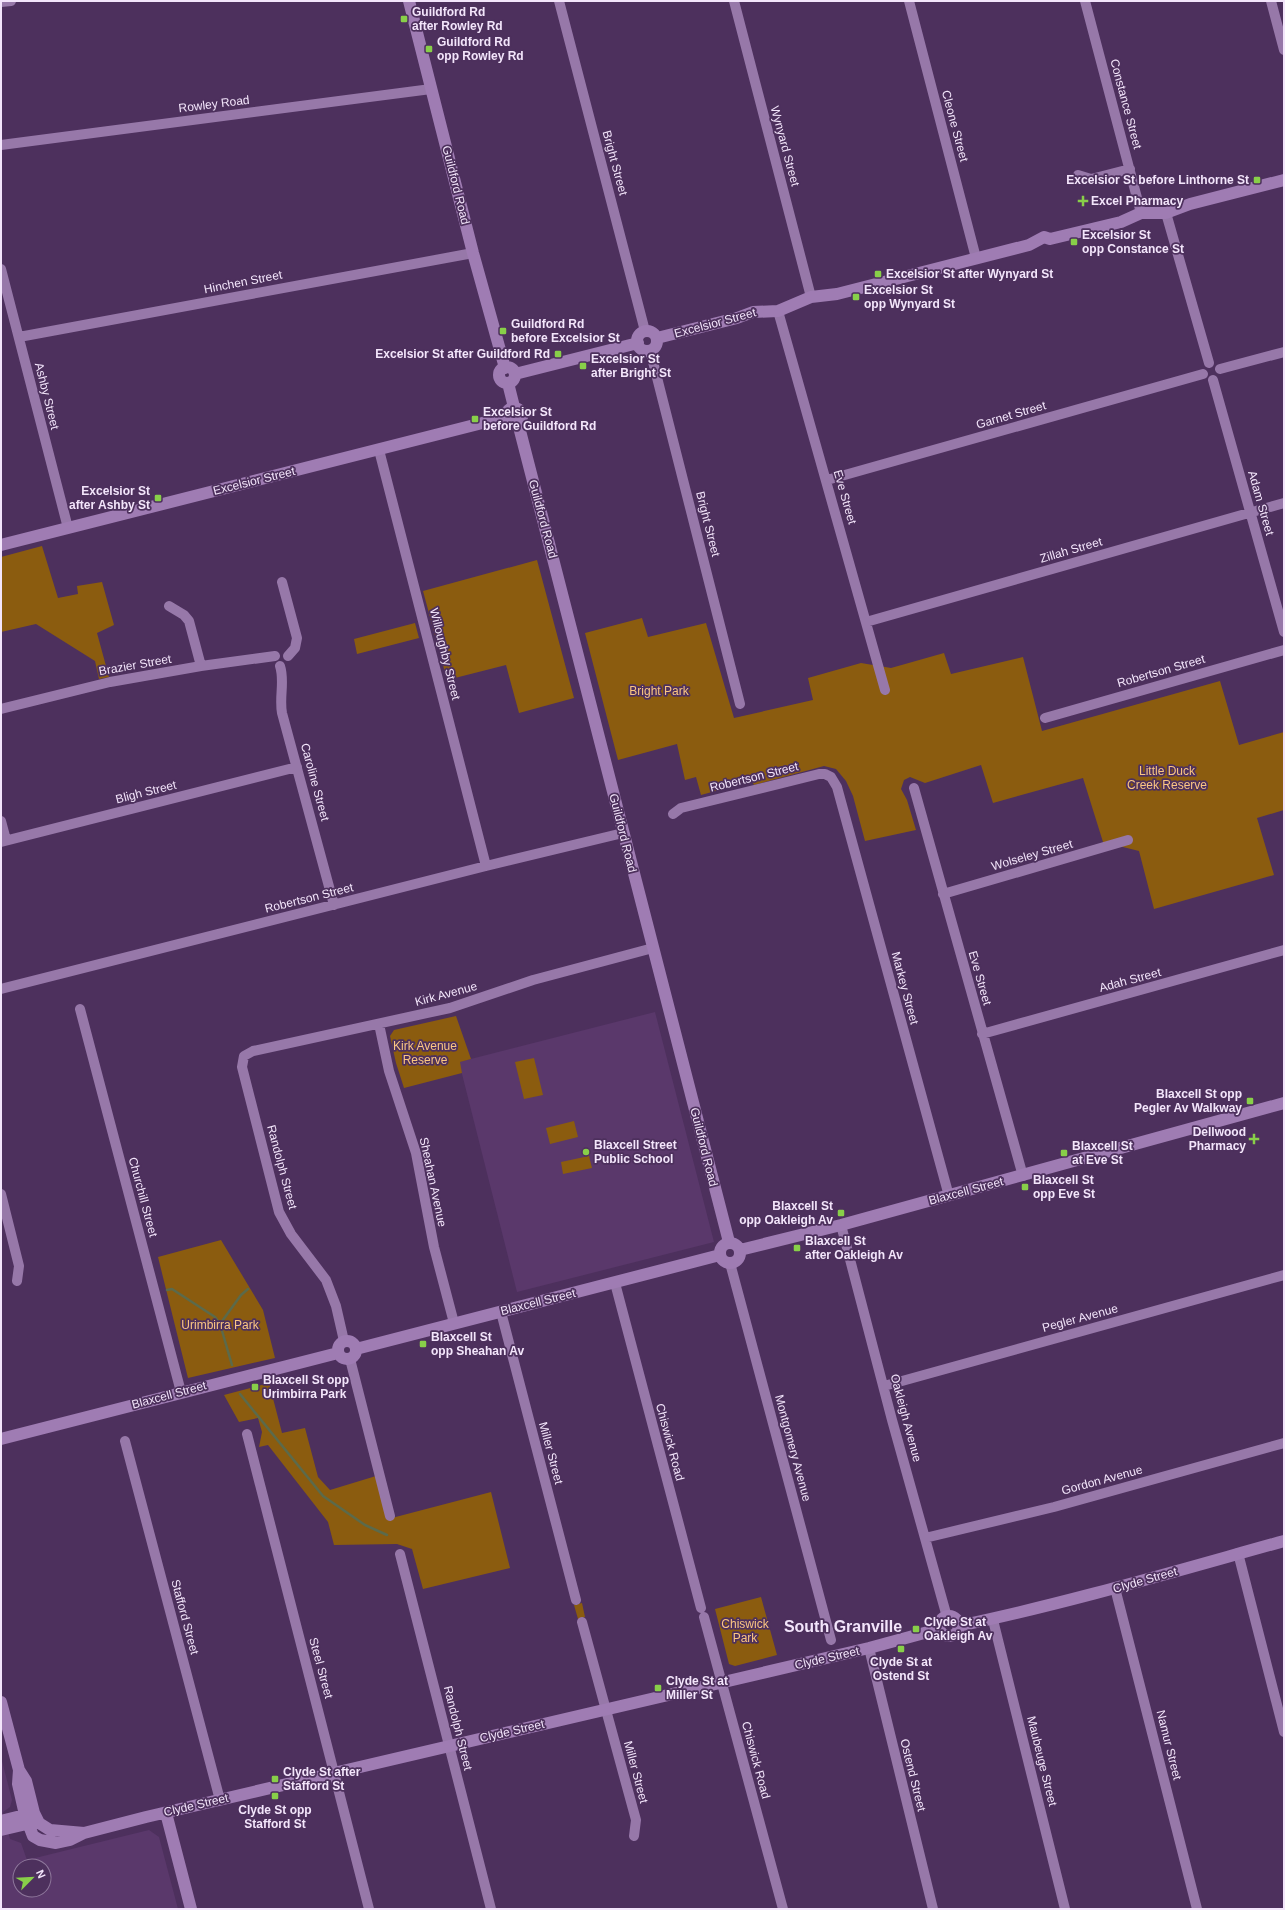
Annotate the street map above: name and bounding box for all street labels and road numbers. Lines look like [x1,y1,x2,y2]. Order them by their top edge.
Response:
street label: Constance Street [1107,57,1145,151]
street label: Cleone Street [939,89,971,164]
street label: Rowley Road [178,93,250,115]
street label: Wynyard Street [768,104,803,188]
street label: Bright Street [600,129,631,198]
street label: Guildford Road [439,144,473,226]
street label: Hinchen Street [203,267,284,296]
street label: Excelsior Street [673,305,758,341]
street label: Ashby Street [32,361,62,432]
street label: Garnet Street [974,398,1048,432]
street label: Excelsior Street [212,464,297,498]
street label: Eve Street [831,468,860,526]
street label: Adam Street [1245,469,1277,538]
street label: Guildford Road [526,478,560,560]
street label: Bright Street [693,490,723,559]
street label: Zillah Street [1038,534,1104,566]
street label: Willoughby Street [427,607,463,702]
street label: Brazier Street [98,652,173,678]
street label: Robertson Street [1115,652,1207,690]
street label: Caroline Street [298,742,332,823]
street label: Robertson Street [708,759,800,795]
street label: Bligh Street [114,778,178,806]
street label: Guildford Road [606,792,640,874]
street label: Wolseley Street [990,837,1075,873]
street label: Robertson Street [263,880,355,916]
street label: Eve Street [966,949,995,1007]
street label: Markey Street [889,950,922,1027]
street label: Adah Street [1098,965,1163,995]
street label: Kirk Avenue [413,979,479,1009]
street label: Guildford Road [687,1106,721,1188]
street label: Randolph Street [264,1123,300,1211]
street label: Sheahan Avenue [417,1136,449,1228]
street label: Churchill Street [126,1156,161,1239]
street label: Blaxcell Street [927,1174,1005,1208]
street label: Blaxcell Street [499,1286,578,1318]
street label: Pegler Avenue [1041,1301,1120,1335]
street label: Oakleigh Avenue [888,1372,925,1464]
street label: Blaxcell Street [130,1378,208,1412]
street label: Montgomery Avenue [772,1393,814,1503]
street label: Chiswick Road [653,1402,687,1482]
street label: Miller Street [536,1420,566,1486]
street label: Gordon Avenue [1060,1462,1144,1498]
street label: Clyde Street [1111,1564,1179,1596]
street label: Stafford Street [168,1578,202,1657]
street label: Steel Street [306,1636,336,1701]
street label: Clyde Street [793,1644,861,1672]
street label: Randolph Street [441,1684,475,1772]
street label: Namur Street [1154,1709,1185,1782]
street label: Maubeuge Street [1024,1715,1060,1808]
street label: Clyde Street [478,1717,546,1745]
street label: Chiswick Road [739,1720,773,1800]
street label: Ostend Street [897,1737,929,1813]
street label: Miller Street [621,1739,651,1805]
street label: Clyde Street [162,1791,230,1819]

